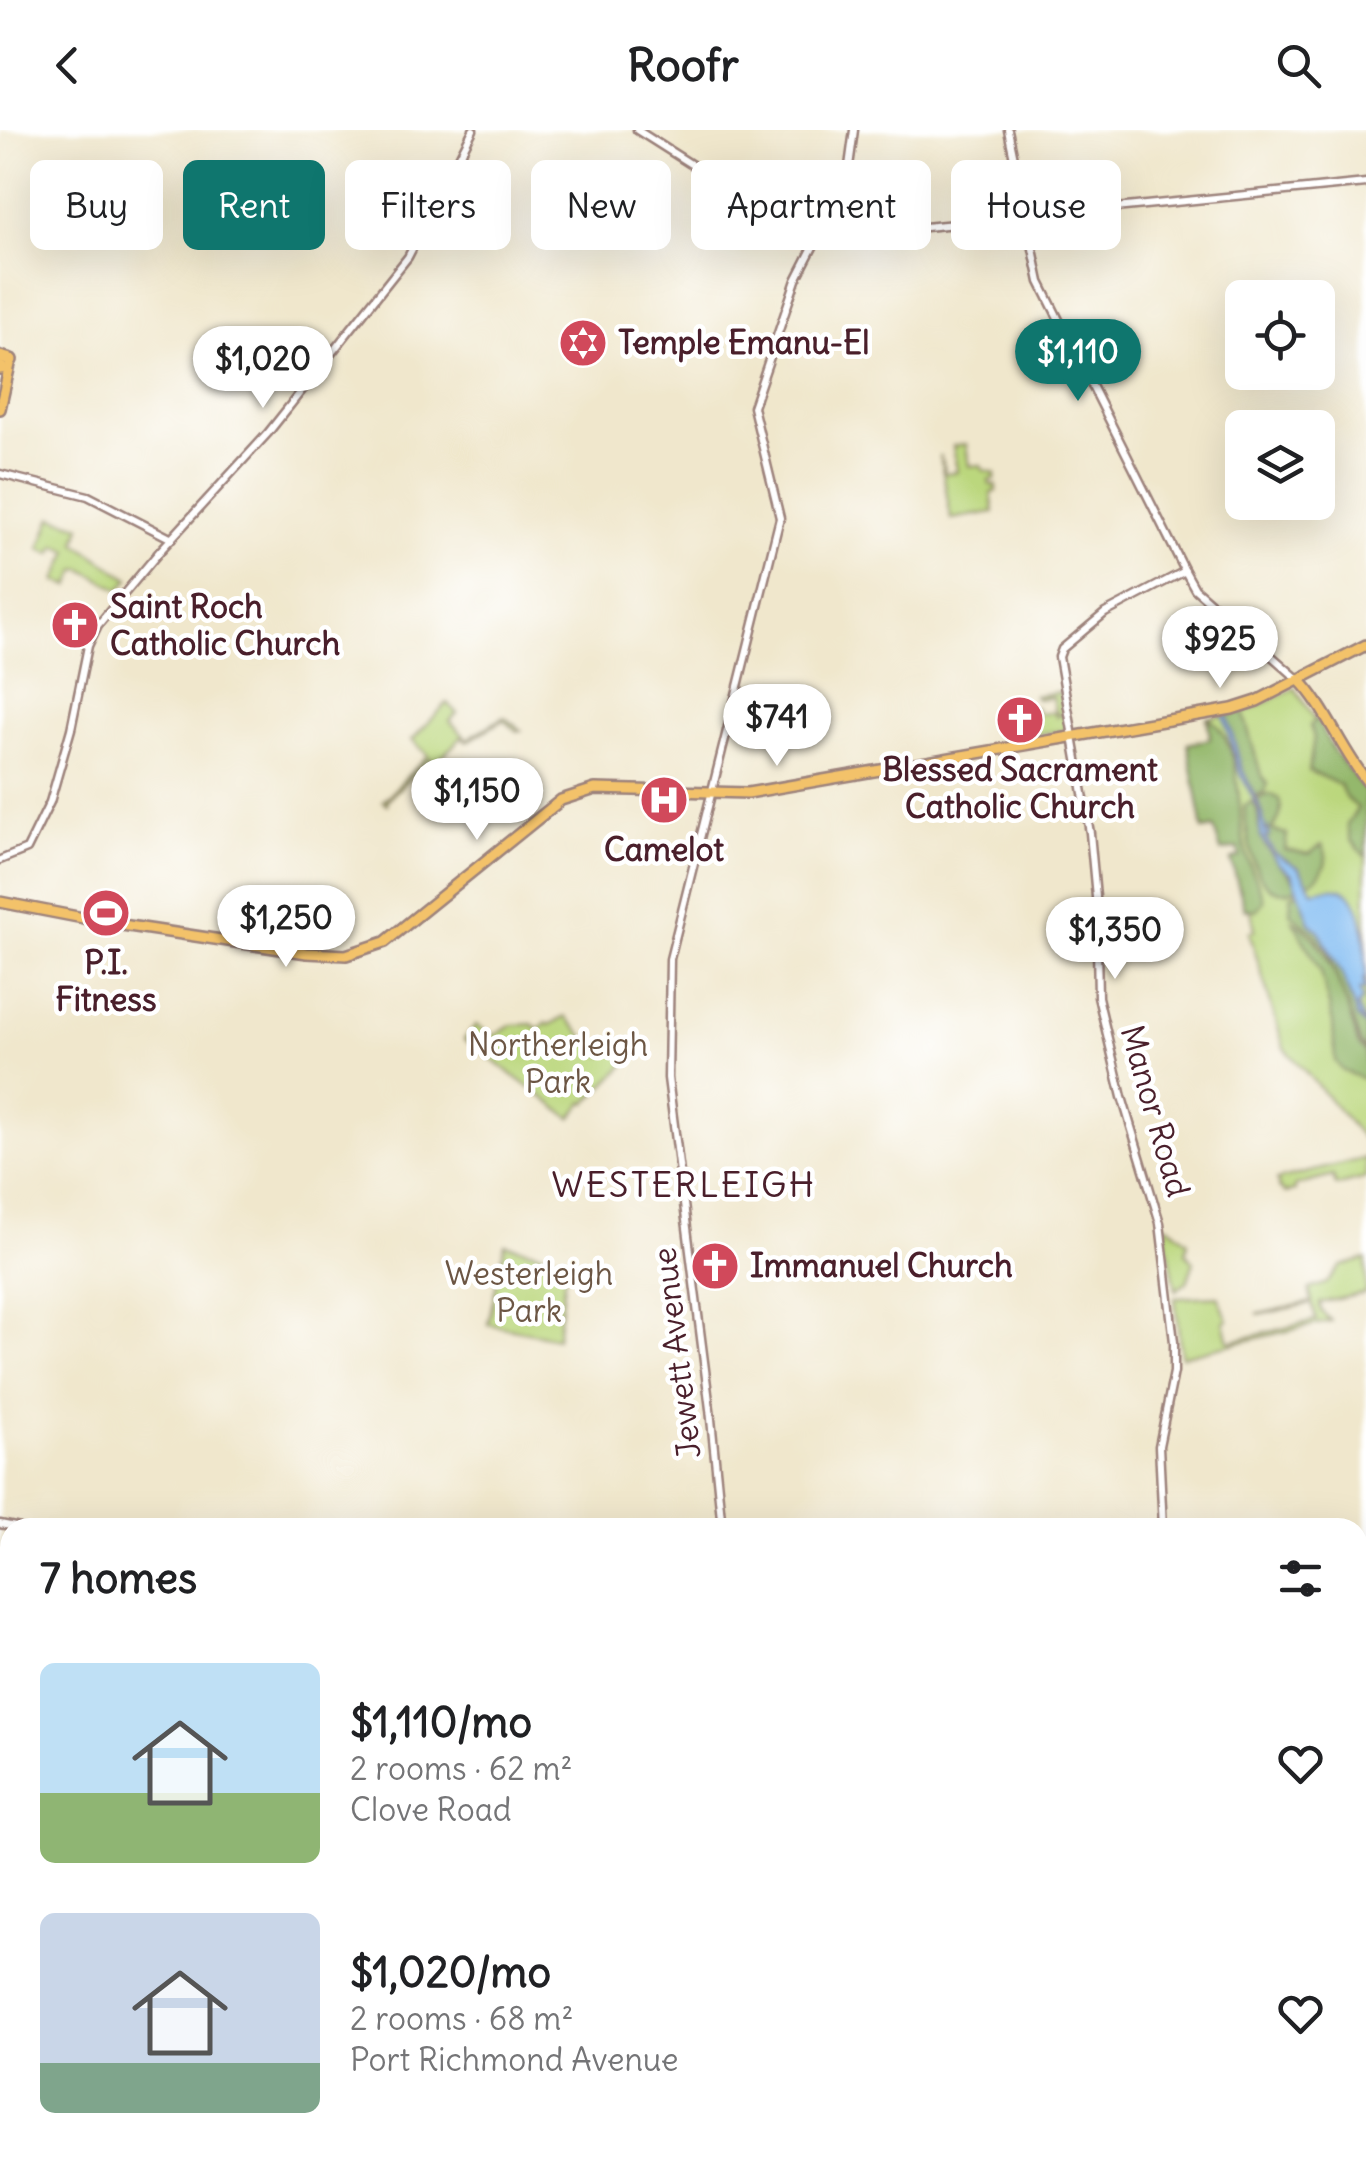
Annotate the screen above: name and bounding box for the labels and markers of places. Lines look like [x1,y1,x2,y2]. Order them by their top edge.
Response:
synagogue icon: Temple Emanu-El [557,317,609,369]
pin: $1,110 [997,319,1159,404]
place label: Temple Emanu-El [618,322,869,363]
pin: $1,020 [182,326,344,411]
place label: Saint Roch Catholic Church [110,586,340,664]
church icon: Saint Roch Catholic Church [49,599,101,651]
pin: $925 [1161,606,1279,691]
pin: $741 [718,684,836,769]
church icon: Blessed Sacrament Catholic Church [994,694,1046,746]
place label: Blessed Sacrament Catholic Church [882,749,1158,827]
pin: $1,150 [396,758,558,843]
hospital icon: Camelot [638,774,690,826]
place label: Camelot [604,829,724,870]
pin: $1,250 [205,885,367,970]
sports icon: P.I. Fitness [80,887,132,939]
pin: $1,350 [1034,897,1196,982]
place label: P.I. Fitness [56,942,156,1020]
church icon: Immanuel Church [689,1240,741,1292]
place label: Immanuel Church [750,1245,1013,1286]

